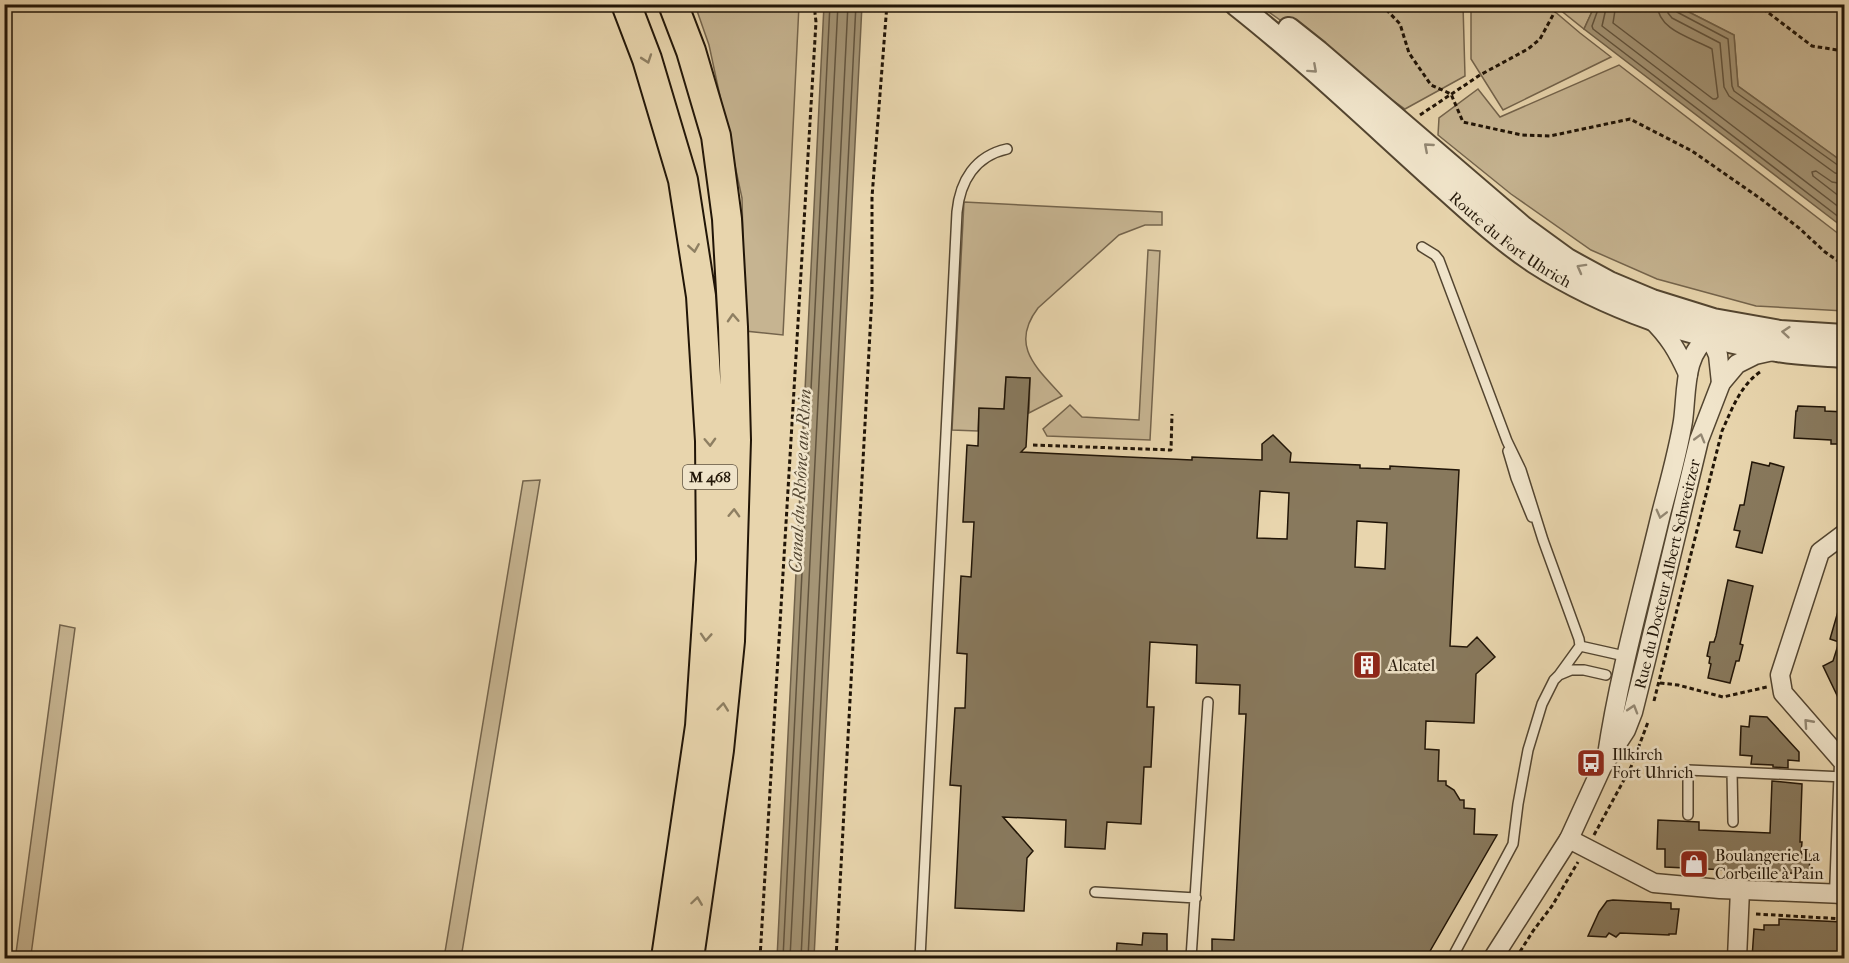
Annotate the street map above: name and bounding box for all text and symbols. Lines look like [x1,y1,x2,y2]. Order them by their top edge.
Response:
one-way arrow [639,53,652,64]
one-way arrow [1306,62,1317,73]
one-way arrow [1424,143,1435,154]
street label: Route du Fort Uhrich [1445,188,1575,291]
one-way arrow [687,243,699,253]
one-way arrow [1577,264,1587,275]
one-way arrow [726,313,739,322]
one-way arrow [1782,326,1791,339]
water label: Canal du Rhône au Rhin [785,388,816,574]
one-way arrow [1693,433,1705,444]
one-way arrow [703,438,716,447]
street label: Rue du Docteur Albert Schweitzer [1630,457,1704,691]
road number: M 468 [683,465,737,489]
one-way arrow [727,508,740,517]
one-way arrow [1656,508,1669,518]
one-way arrow [699,632,712,641]
building icon: Alcatel [1351,649,1383,681]
place label: Alcatel [1387,656,1436,675]
one-way arrow [716,703,729,712]
one-way arrow [1626,704,1638,715]
one-way arrow [1804,719,1815,730]
place label: Illkirch Fort Uhrich [1612,745,1693,782]
bus stop icon: Illkirch Fort Uhrich [1575,747,1607,779]
place label: Boulangerie La Corbeille à Pain [1715,846,1824,883]
shop icon: Boulangerie La Corbeille à Pain [1678,848,1710,880]
one-way arrow [691,896,703,905]

